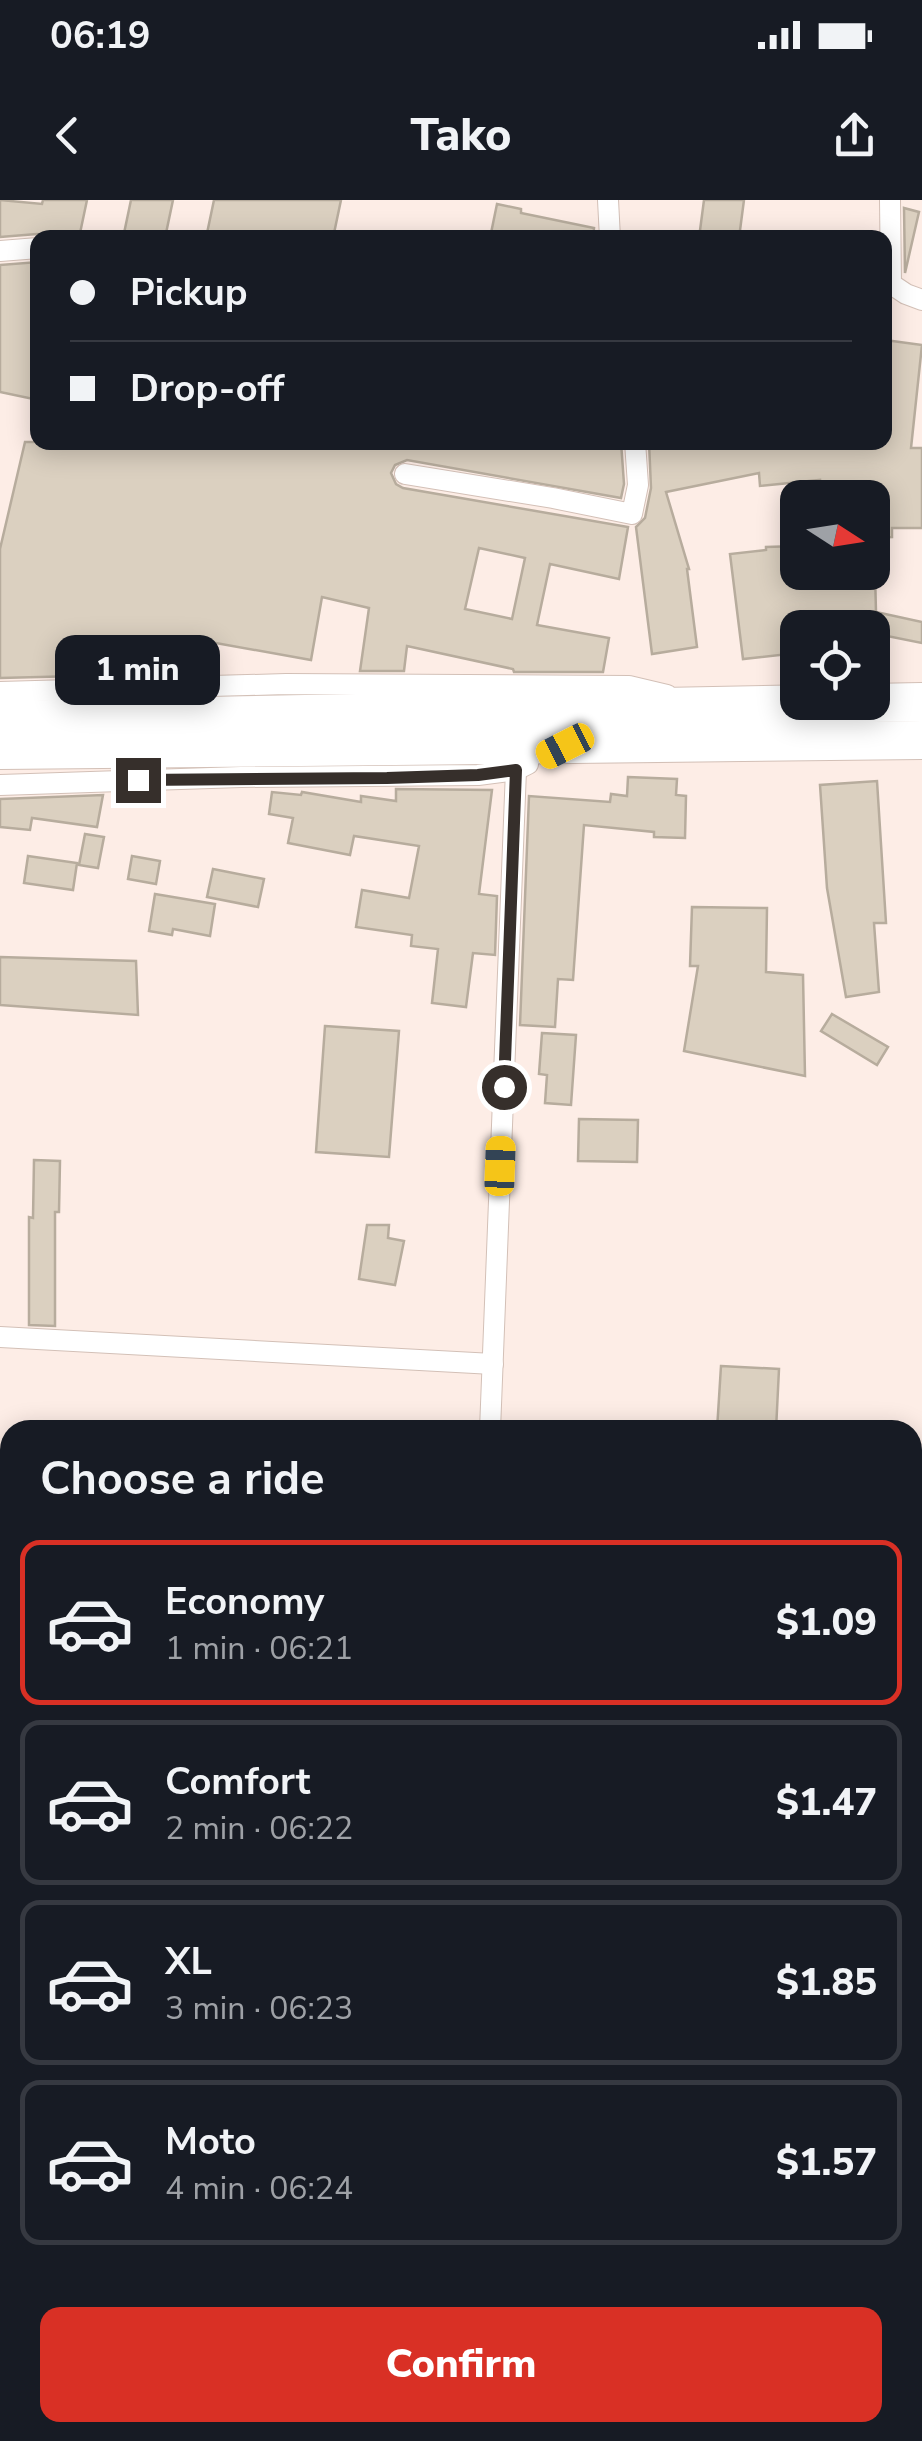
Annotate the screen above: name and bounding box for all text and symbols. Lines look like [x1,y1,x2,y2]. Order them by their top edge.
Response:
text: 06:19 [50,10,151,61]
text: Tako [410,105,512,166]
icon: back [40,108,95,163]
icon: share [827,108,882,163]
text: Pickup [130,267,248,318]
text: Drop-off [130,363,284,414]
north arrow [780,480,890,590]
map controls [780,480,890,720]
button: locate [780,610,890,720]
callout: 1 min [56,635,220,705]
text: 1 min [95,648,180,691]
car [531,719,599,773]
route end [116,758,161,803]
route start [482,1065,527,1110]
car [484,1135,516,1197]
text: Choose a ride [40,1449,325,1510]
text: Economy [165,1576,324,1627]
icon: car [45,1578,135,1668]
text: $1.09 [776,1597,877,1648]
text: 1 min · 06:21 [165,1627,353,1670]
text: Comfort [165,1756,310,1807]
icon: car [45,1758,135,1848]
text: $1.47 [776,1777,877,1828]
text: 2 min · 06:22 [165,1807,353,1850]
text: XL [165,1936,212,1987]
icon: car [45,1938,135,2028]
text: $1.85 [776,1957,877,2008]
text: 3 min · 06:23 [165,1987,353,2030]
text: Moto [165,2116,256,2167]
icon: car [45,2118,135,2208]
text: $1.57 [776,2137,877,2188]
text: 4 min · 06:24 [165,2167,353,2210]
button: Confirm [40,2307,882,2422]

